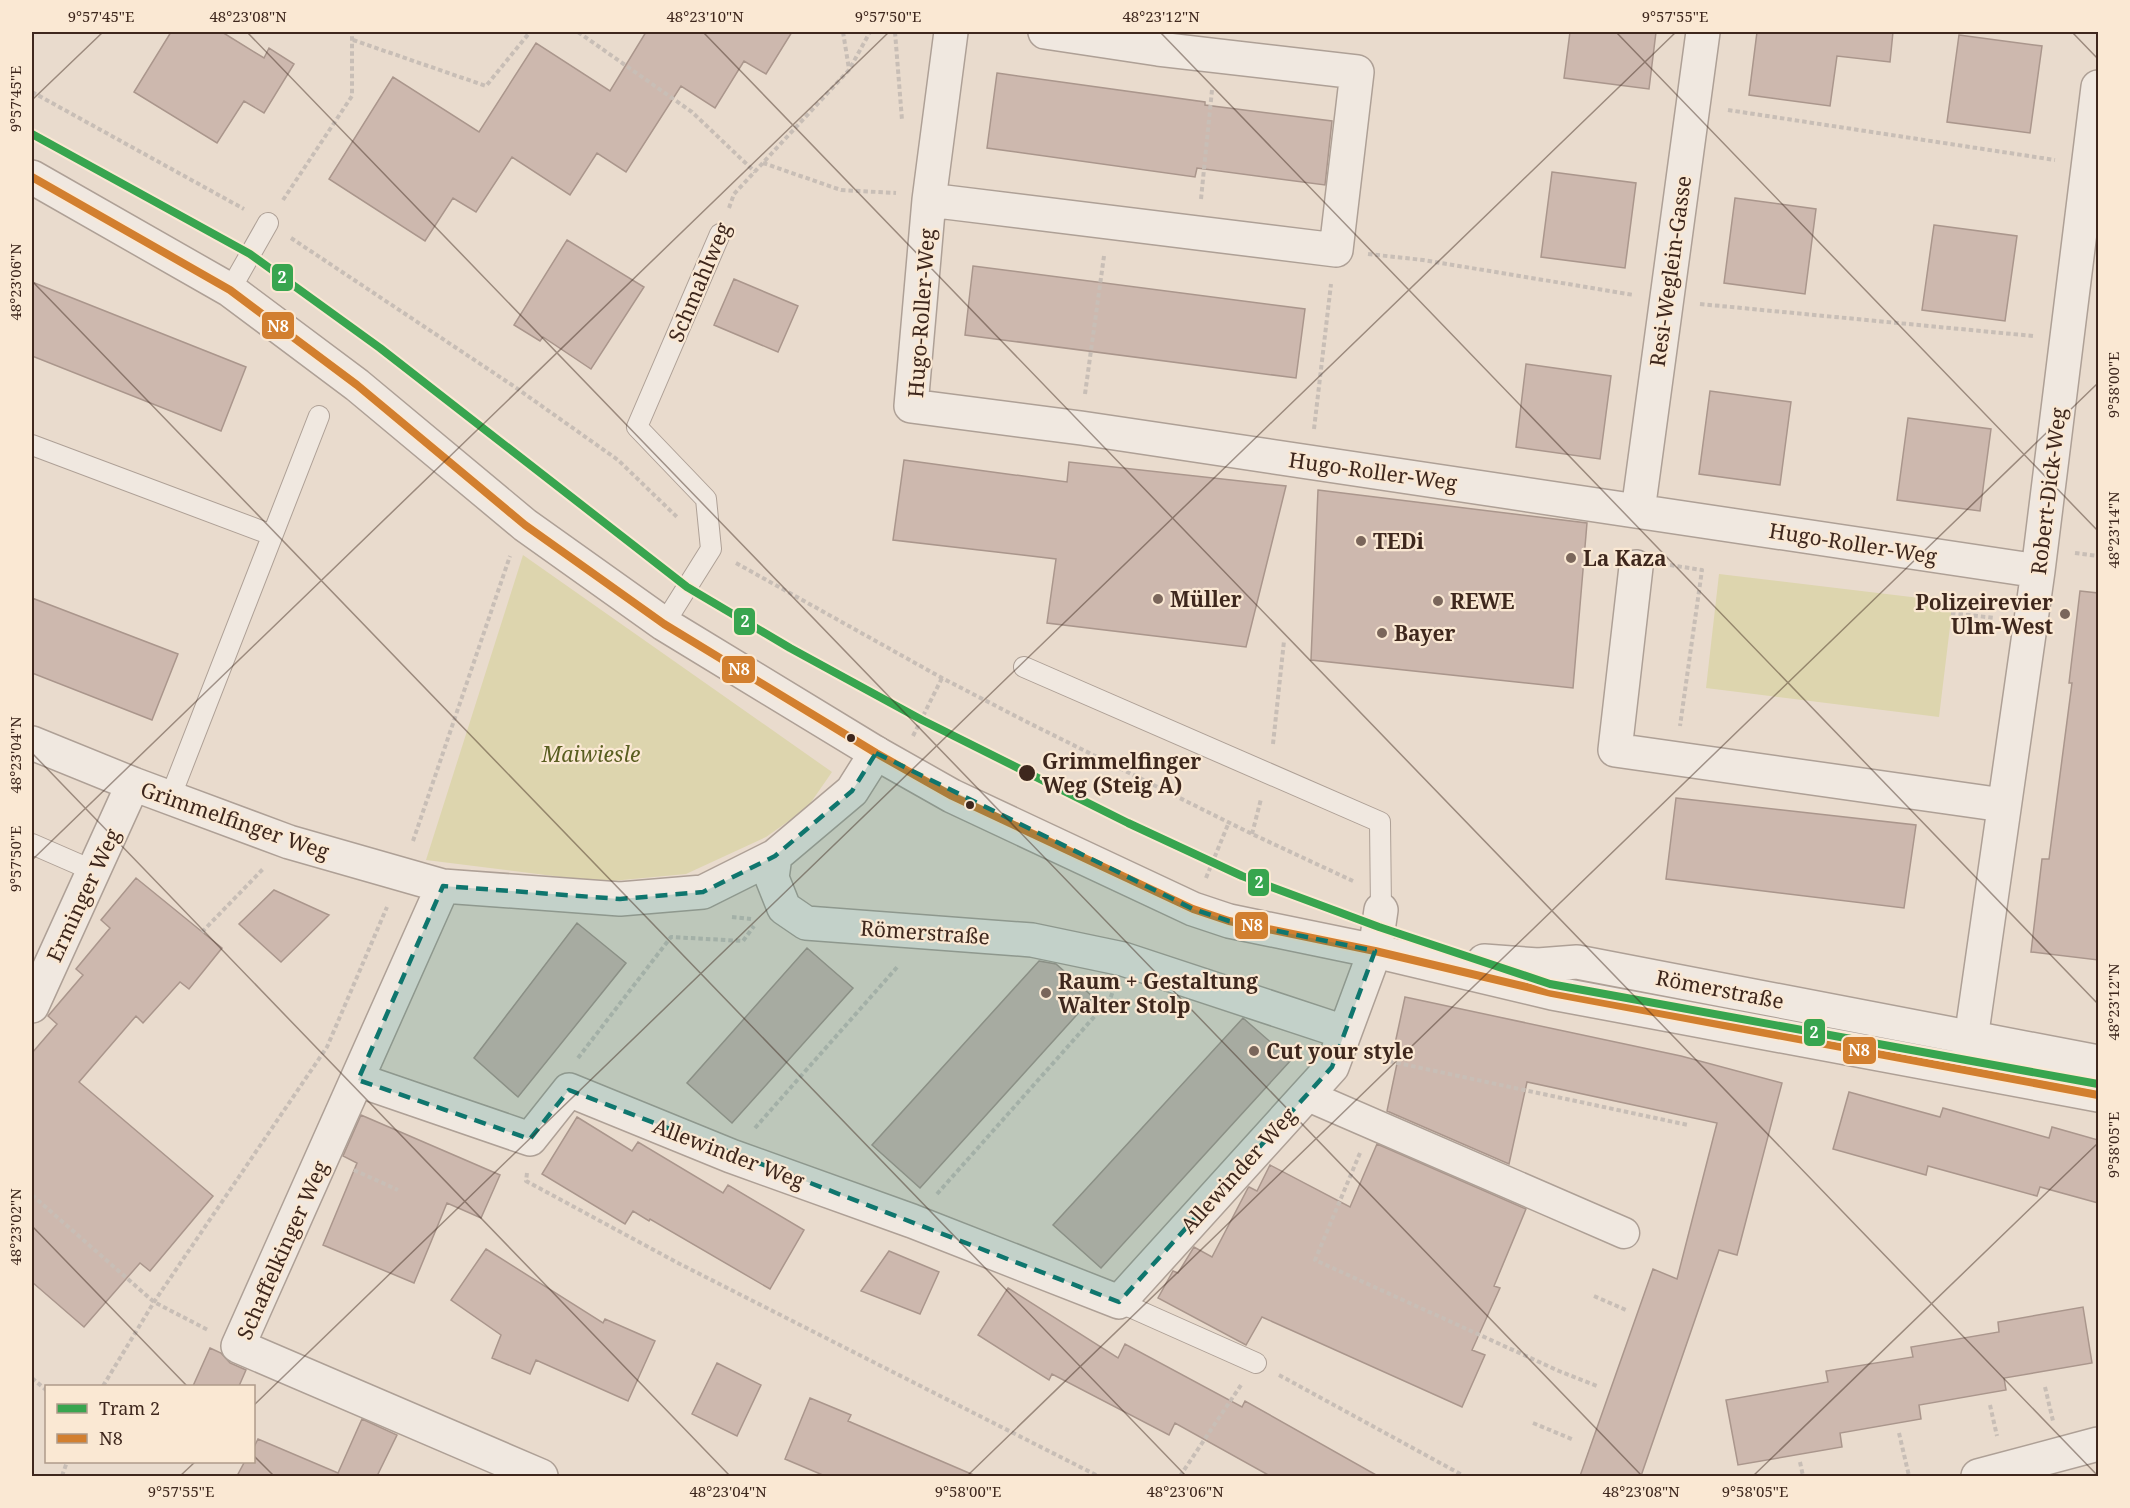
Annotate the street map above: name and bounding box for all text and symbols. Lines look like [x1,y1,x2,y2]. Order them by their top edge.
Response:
text: 9°57'45"E [68,6,134,26]
text: 48°23'08"N [209,6,287,26]
text: 48°23'10"N [666,6,744,26]
text: 9°57'50"E [855,6,921,26]
text: 48°23'12"N [1122,6,1200,26]
text: 9°57'55"E [1642,6,1708,26]
text: 9°57'45"E [5,66,25,132]
street label: Resi-Weglein-Gasse [1643,174,1697,368]
street label: Schmahlweg [661,217,737,346]
street label: Hugo-Roller-Weg [901,227,941,399]
text: 48°23'06"N [5,243,25,321]
line badge: 2 [271,263,294,292]
text: 2 [277,266,287,288]
line badge: N8 [261,311,295,340]
text: N8 [267,315,289,337]
text: 9°58'00"E [2103,352,2123,418]
street label: Robert-Dick-Weg [2024,405,2072,576]
street label: Hugo-Roller-Weg [1287,445,1460,497]
text: 48°23'14"N [2103,491,2123,569]
street label: Hugo-Roller-Weg [1767,516,1940,570]
place label: TEDi [1373,527,1425,555]
marker: TEDi [1354,534,1368,548]
place label: La Kaza [1583,544,1667,572]
marker: La Kaza [1564,551,1578,565]
place label: Müller [1170,585,1242,613]
place label: REWE [1450,587,1515,615]
place label: Polizeirevier Ulm-West [1915,588,2053,640]
marker: Müller [1151,592,1165,606]
marker: REWE [1431,594,1445,608]
line badge: 2 [733,607,756,636]
marker: Polizeirevier Ulm-West [2058,607,2072,621]
text: 2 [740,610,750,632]
place label: Bayer [1394,619,1455,647]
marker: Bayer [1375,626,1389,640]
line badge: N8 [721,655,756,684]
text: N8 [728,658,750,680]
text: 48°23'04"N [5,716,25,794]
unlabelled marker [845,732,857,744]
park label: Maiwiesle [541,740,640,768]
place label: Grimmelfinger Weg (Steig A) [1042,747,1201,799]
marker: Grimmelfinger Weg (Steig A) [1017,763,1037,783]
street label: Grimmelfinger Weg [137,775,334,866]
unlabelled marker [964,799,976,811]
street label: Erminger Weg [40,823,126,966]
text: 9°57'50"E [5,826,25,892]
line badge: 2 [1247,868,1270,897]
text: 2 [1254,871,1264,893]
line badge: N8 [1234,911,1269,940]
street label: Römerstraße [859,914,991,950]
text: N8 [1241,914,1263,936]
street label: Römerstraße [1654,963,1786,1015]
text: 48°23'12"N [2103,963,2123,1041]
place label: Raum + Gestaltung Walter Stolp [1058,967,1258,1019]
marker: Raum + Gestaltung Walter Stolp [1039,986,1053,1000]
line badge: 2 [1803,1018,1826,1047]
text: 2 [1809,1021,1819,1043]
line badge: N8 [1842,1036,1877,1065]
place label: Cut your style [1266,1037,1414,1065]
text: N8 [1848,1039,1870,1061]
marker: Cut your style [1247,1044,1261,1058]
street label: Allewinder Weg [1174,1101,1302,1239]
street label: Allewinder Weg [649,1111,809,1195]
text: 9°58'05"E [2103,1112,2123,1178]
street label: Schaffelkinger Weg [230,1155,334,1344]
text: 48°23'02"N [5,1188,25,1266]
legend [45,1385,255,1463]
text: Tram 2 [99,1396,160,1420]
text: N8 [99,1426,123,1450]
text: 9°57'55"E [148,1481,214,1501]
text: 48°23'04"N [689,1481,767,1501]
text: 9°58'00"E [935,1481,1001,1501]
text: 48°23'06"N [1146,1481,1224,1501]
text: 48°23'08"N [1602,1481,1680,1501]
text: 9°58'05"E [1722,1481,1788,1501]

